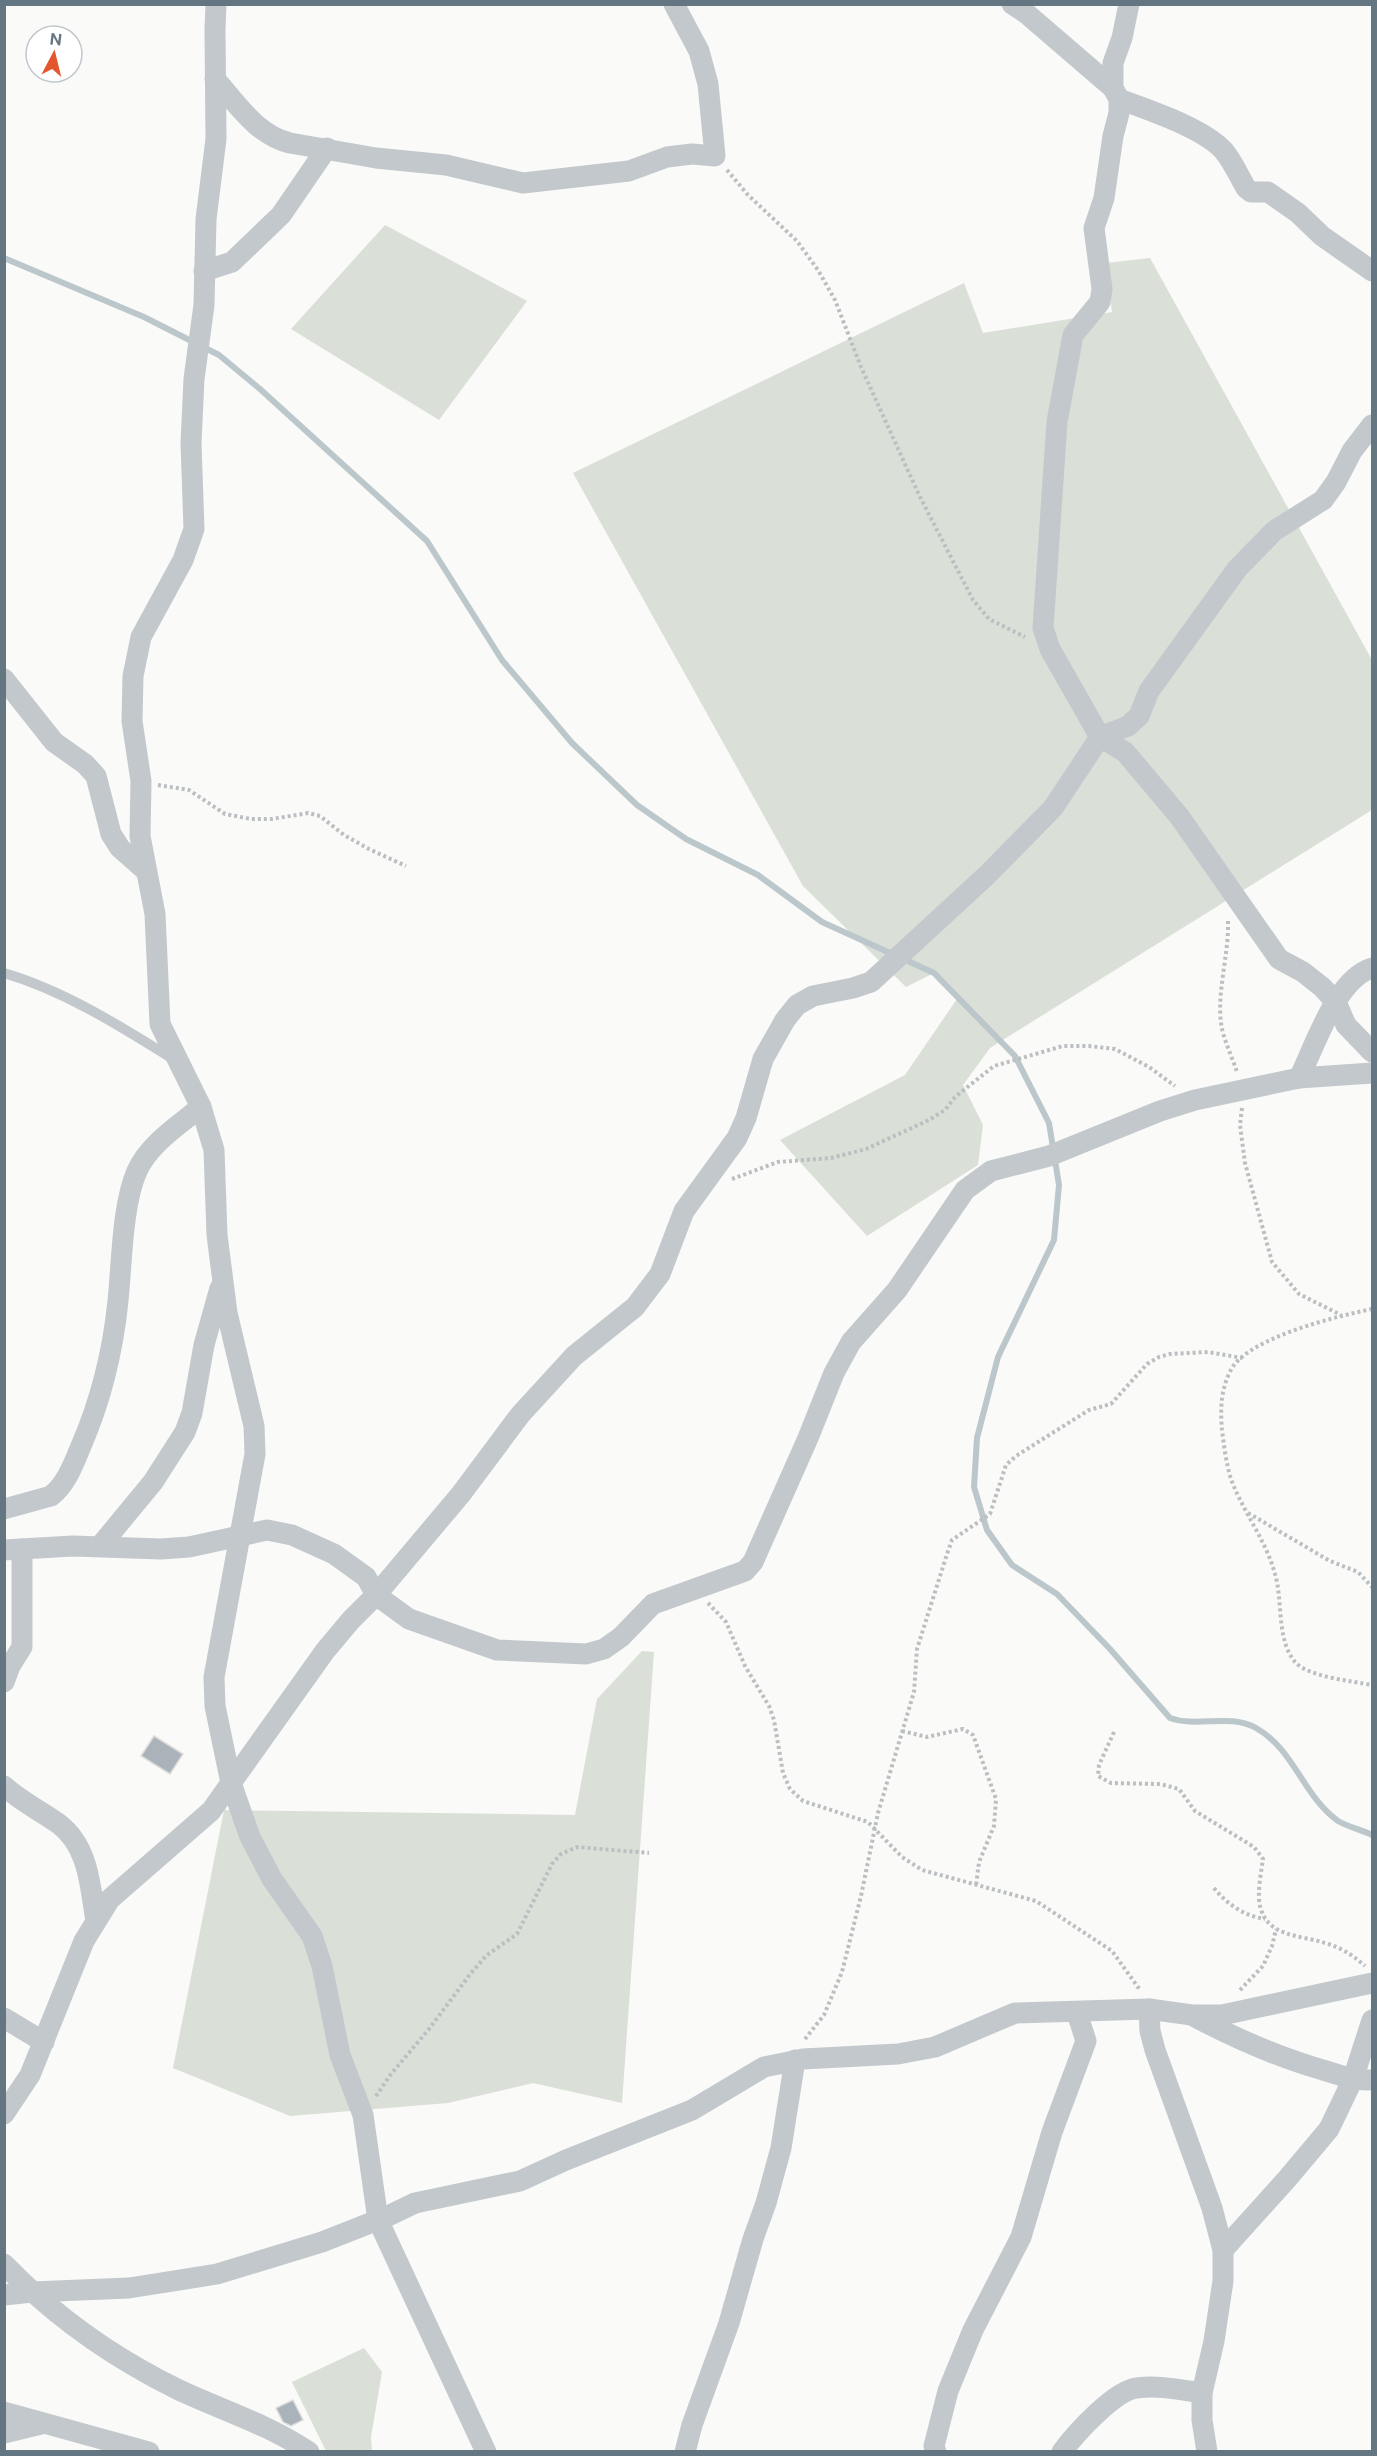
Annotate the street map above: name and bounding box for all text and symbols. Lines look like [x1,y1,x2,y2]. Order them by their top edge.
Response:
north arrow [24,24,84,84]
text: N [48,29,63,50]

